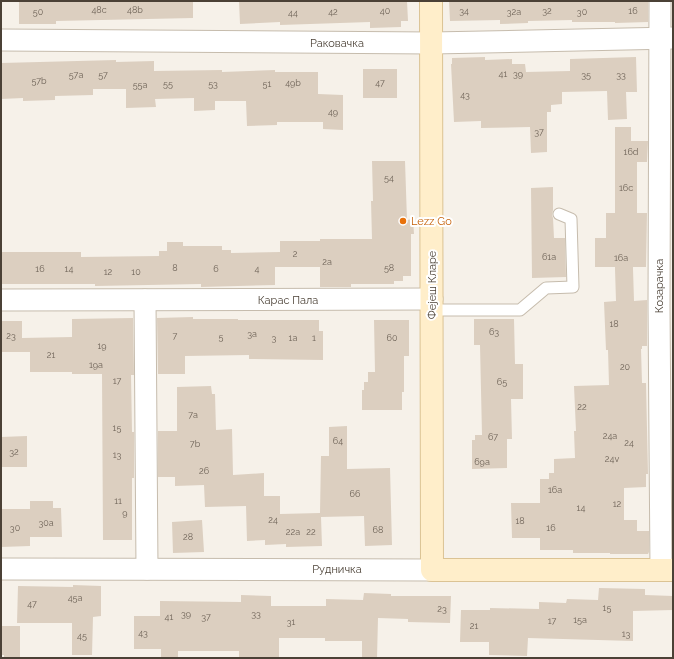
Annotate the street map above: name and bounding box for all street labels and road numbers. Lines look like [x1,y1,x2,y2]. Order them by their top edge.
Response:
street label: Раковачка [310,37,364,50]
street label: Фејеш Кларе [426,250,439,319]
street label: Козарачка [653,259,666,313]
street label: Карас Пала [258,294,318,307]
street label: Рудничка [312,563,362,576]

